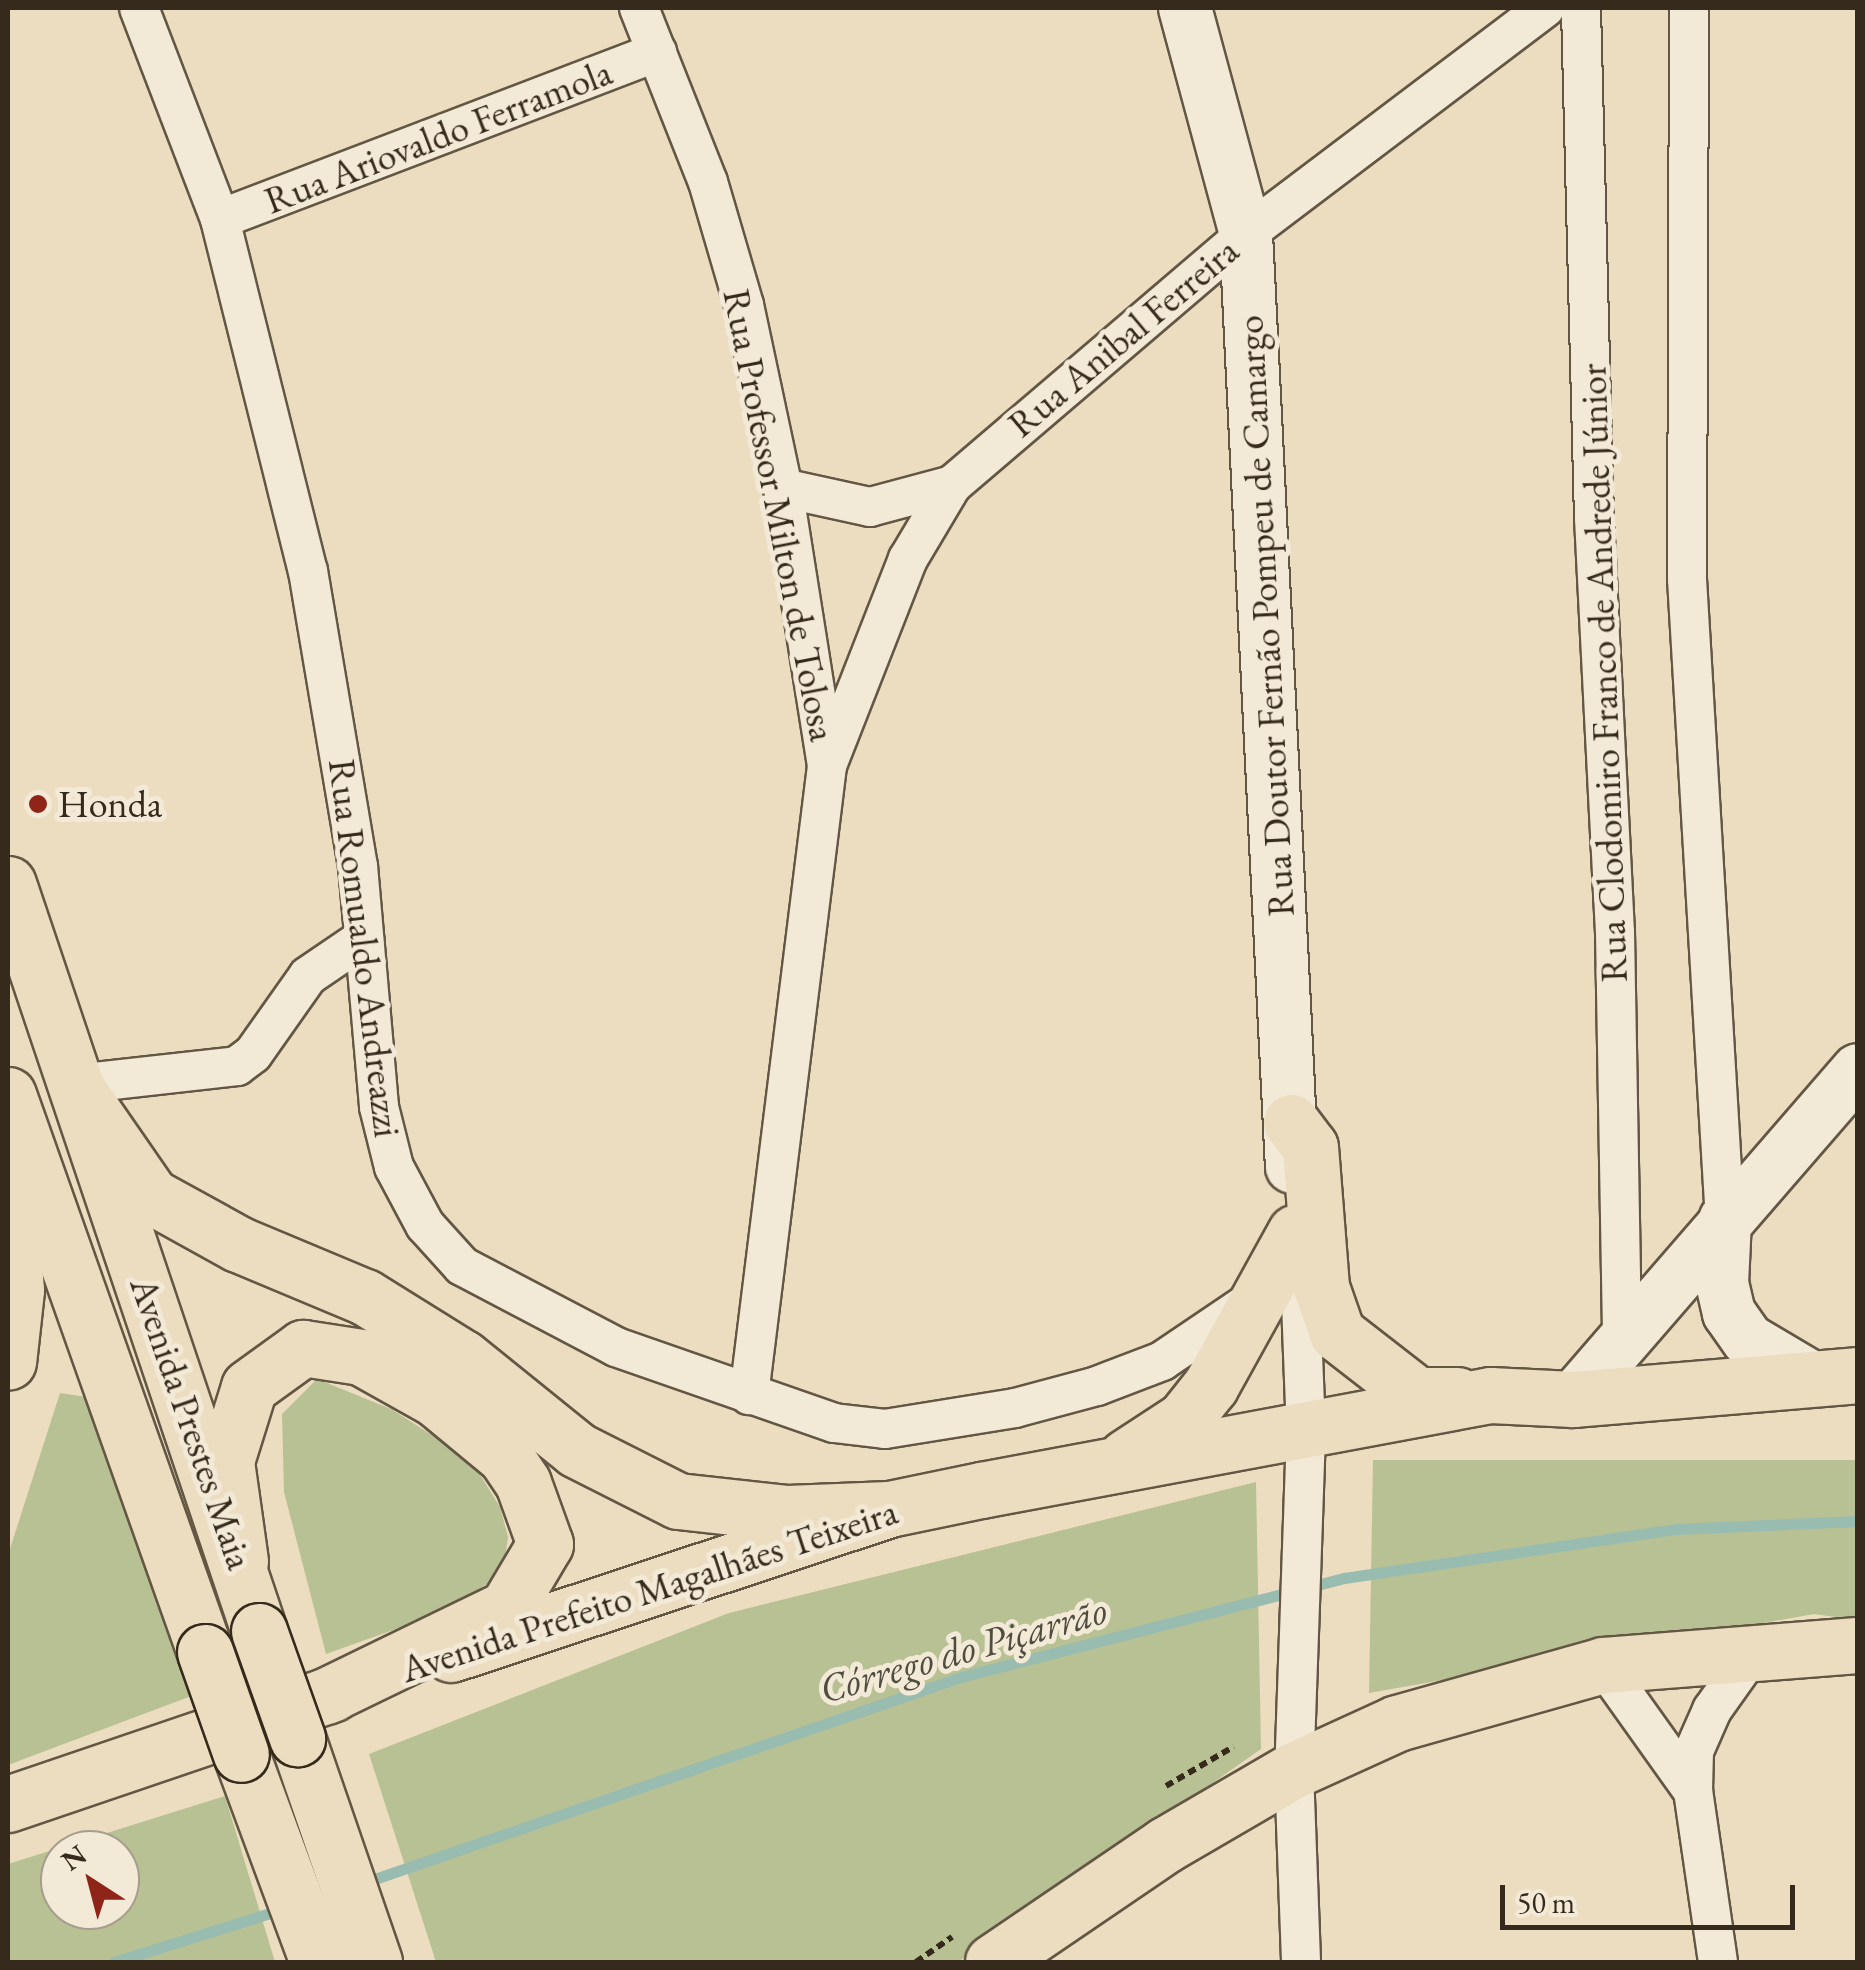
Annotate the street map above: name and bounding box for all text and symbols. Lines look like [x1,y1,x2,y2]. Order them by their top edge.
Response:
street label: Rua Ariovaldo Ferramola [258,49,618,223]
street label: Rua Anibal Ferreira [999,227,1247,447]
street label: Rua Professor Milton de Tolosa [714,285,846,745]
street label: Rua Doutor Fernão Pompeu de Camargo [1226,314,1304,918]
street label: Rua Clodomiro Franco de Andrede Júnior [1569,363,1637,983]
street label: Rua Romualdo Andreazzi [319,756,411,1140]
place label: Honda [58,781,162,827]
marker: Honda [27,793,49,815]
street label: Avenida Prestes Maia [121,1271,263,1575]
street label: Avenida Prefeito Magalhães Teixeira [395,1488,903,1692]
water label: Córrego do Piçarrão [814,1585,1112,1713]
north arrow [40,1830,140,1930]
text: N [54,1836,93,1879]
scale bar [1505,1865,1800,1927]
text: 50 m [1517,1883,1575,1922]

